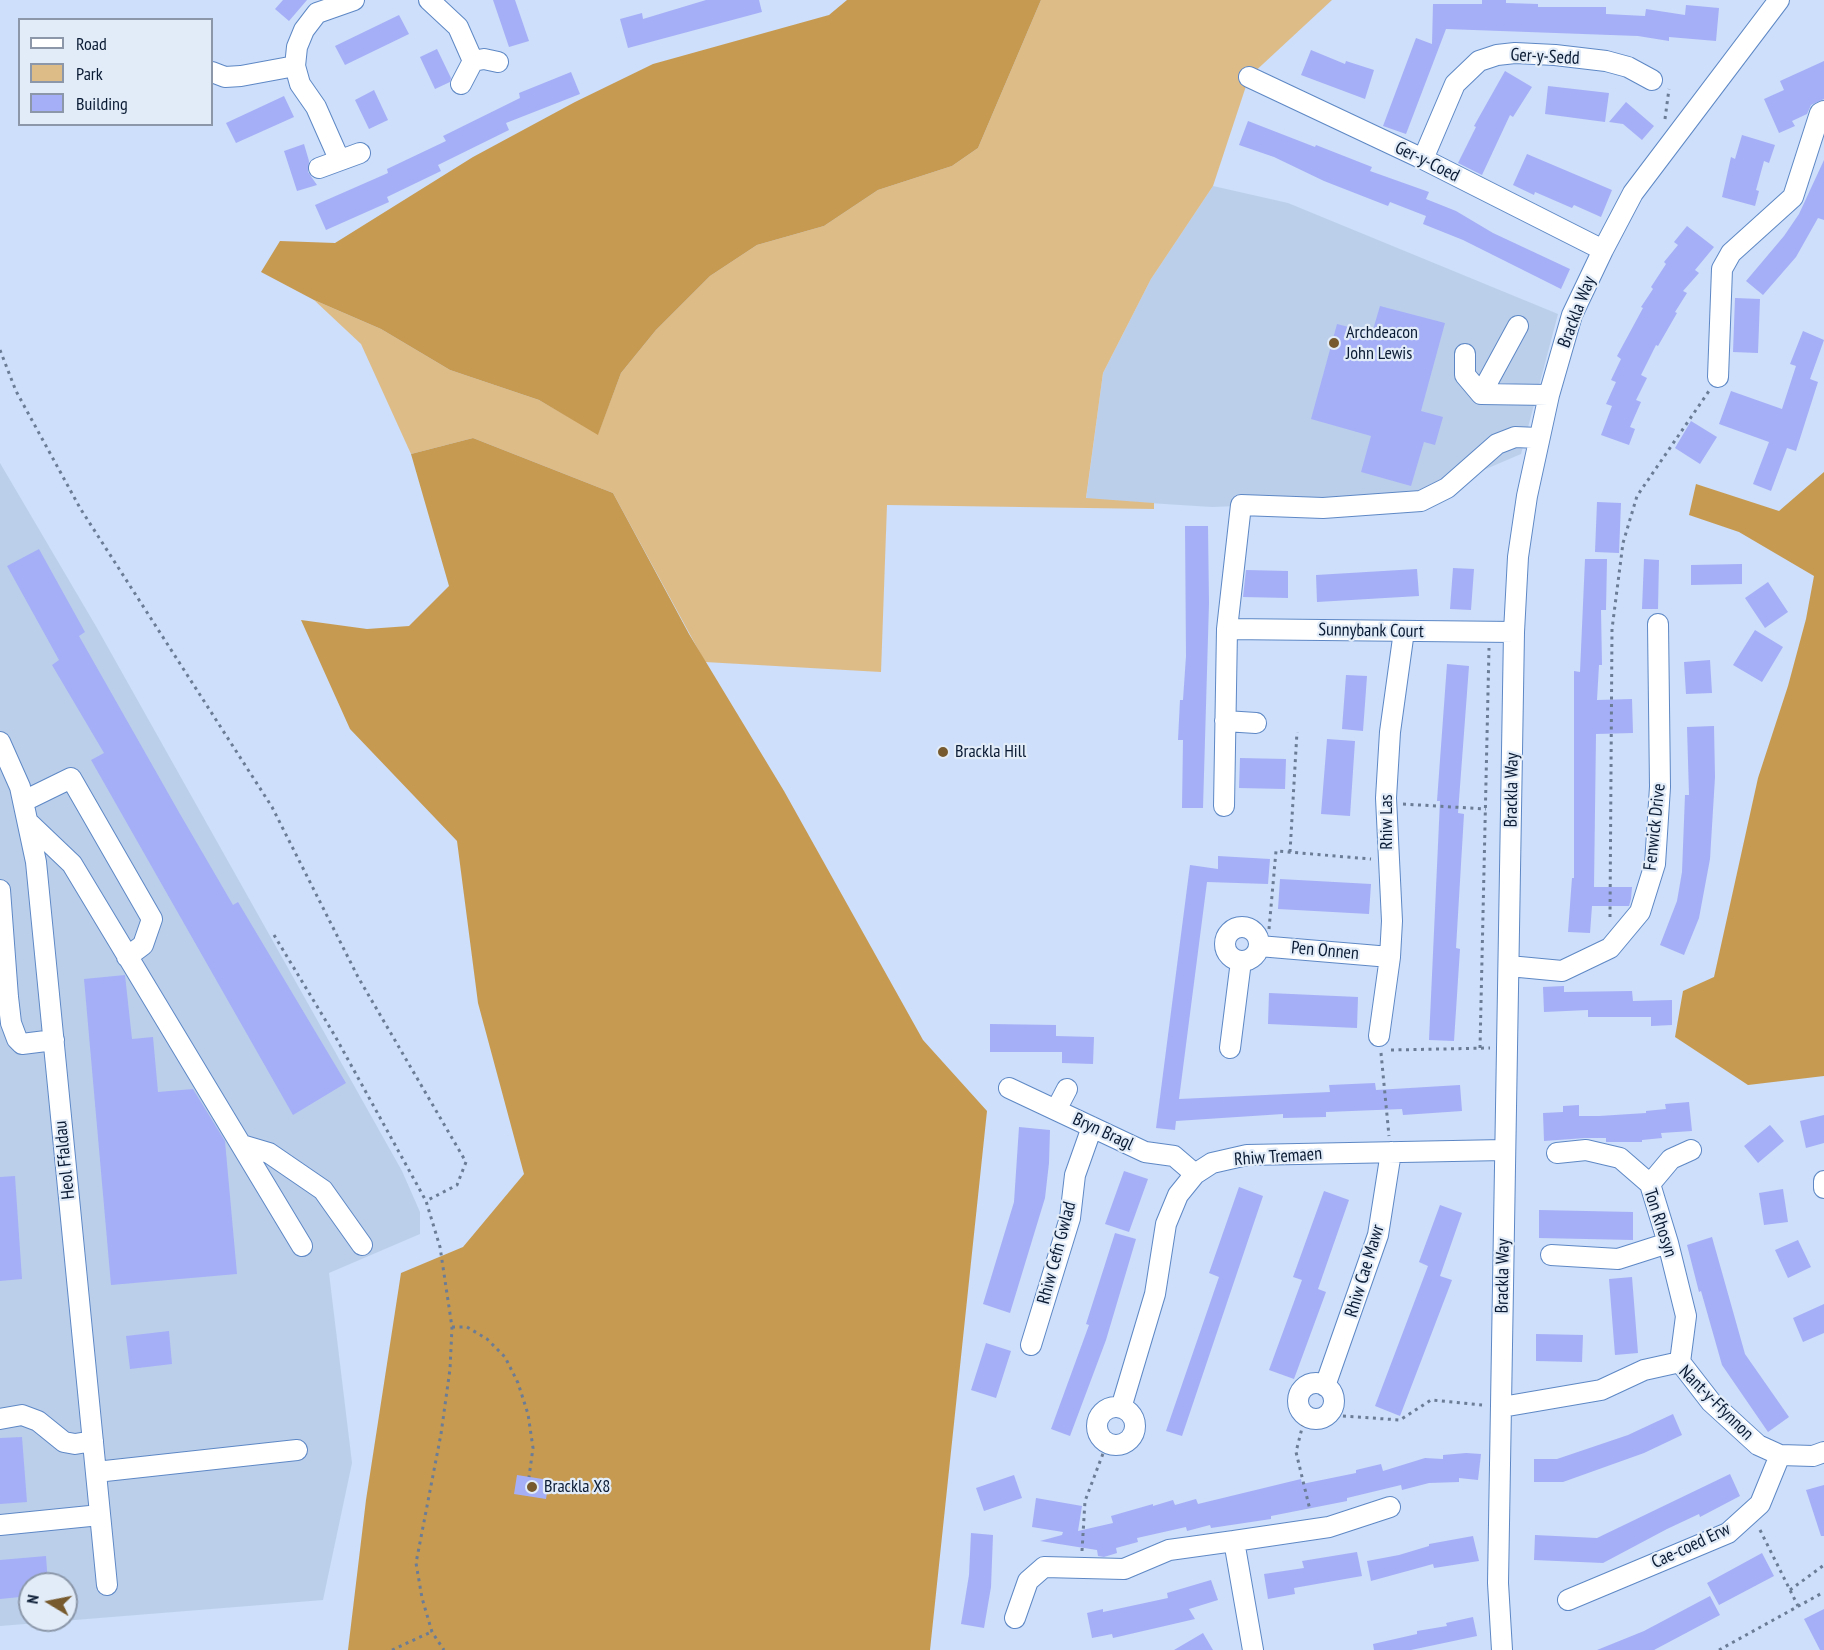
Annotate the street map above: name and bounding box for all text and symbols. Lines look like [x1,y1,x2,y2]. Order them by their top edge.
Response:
legend [18,18,213,126]
text: Road [76,32,107,55]
street label: Ger-y-Sedd [1510,44,1580,70]
text: Park [76,62,103,85]
text: Building [76,92,128,115]
street label: Ger-y-Coed [1391,137,1463,187]
street label: Brackla Way [1554,273,1600,351]
place label: Archdeacon John Lewis [1346,322,1418,364]
marker: Archdeacon John Lewis [1327,336,1341,350]
street label: Sunnybank Court [1318,619,1424,643]
place label: Brackla Hill [955,741,1026,763]
marker: Brackla Hill [936,745,950,759]
street label: Brackla Way [1501,752,1523,828]
street label: Fenwick Drive [1640,783,1670,871]
street label: Rhiw Las [1376,794,1398,850]
street label: Pen Onnen [1290,937,1360,965]
street label: Bryn Bragl [1069,1109,1137,1155]
street label: Heol Ffaldau [50,1120,80,1200]
street label: Rhiw Tremaen [1233,1143,1323,1171]
street label: Ton Rhosyn [1639,1186,1681,1260]
street label: Rhiw Cefn Gwlad [1033,1199,1081,1307]
street label: Rhiw Cae Mawr [1341,1222,1389,1320]
street label: Brackla Way [1492,1238,1514,1314]
street label: Nant-y-Ffynnon [1674,1361,1758,1445]
place label: Brackla X8 [544,1476,610,1498]
marker: Brackla X8 [525,1480,539,1494]
street label: Cae-coed Erw [1648,1518,1734,1574]
north arrow [18,1572,78,1632]
text: N [22,1593,43,1605]

